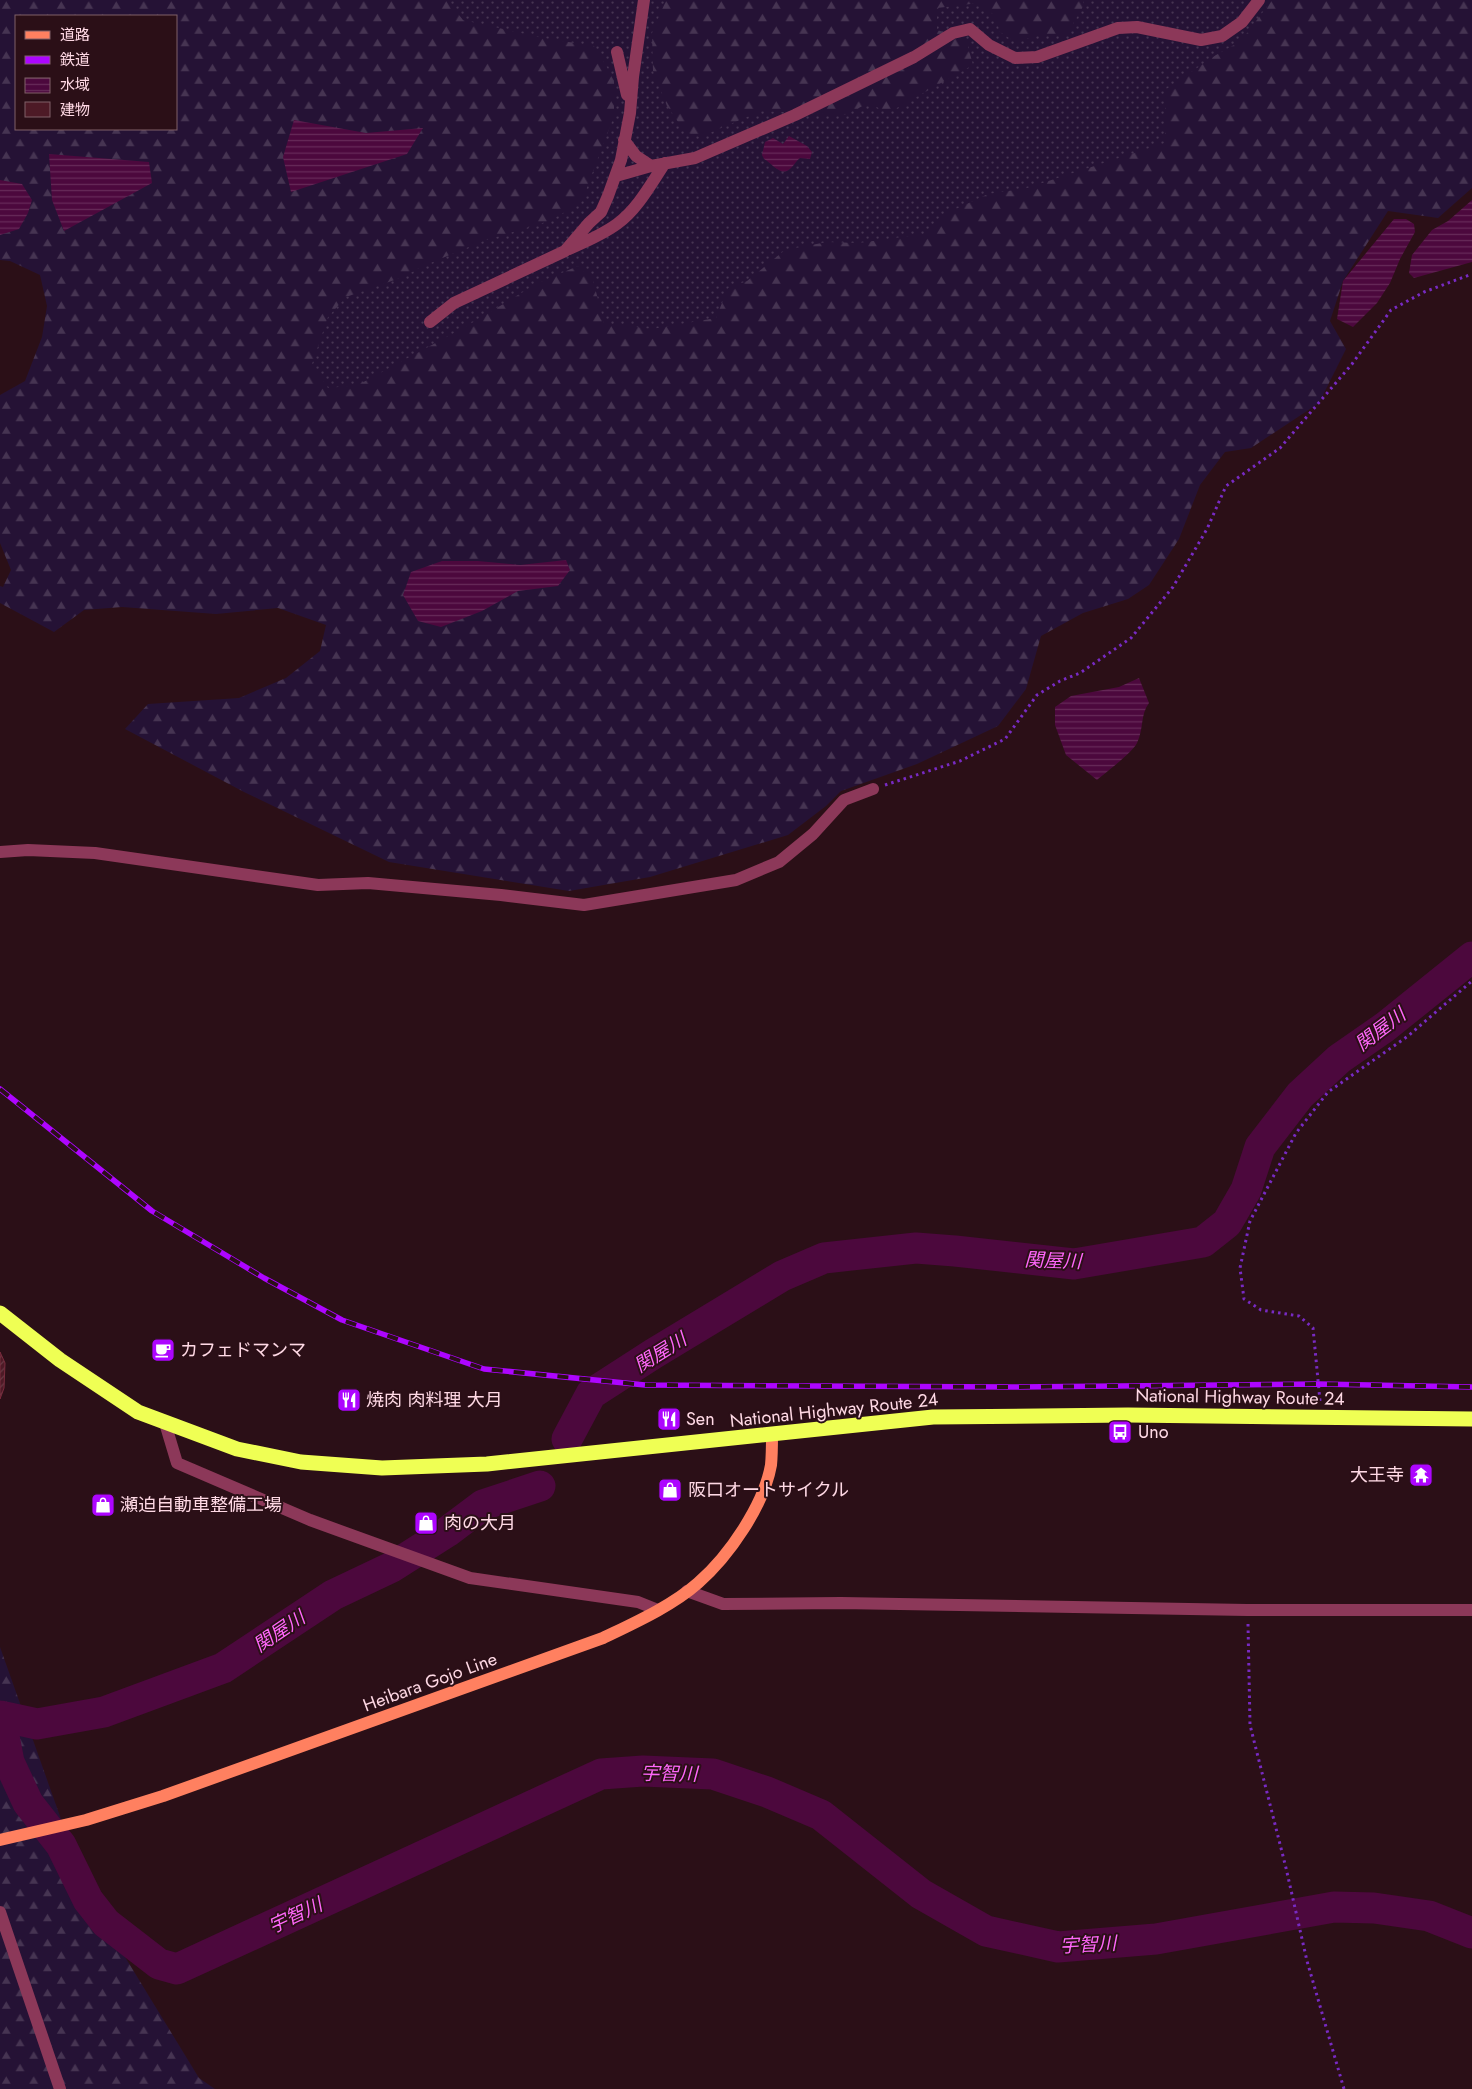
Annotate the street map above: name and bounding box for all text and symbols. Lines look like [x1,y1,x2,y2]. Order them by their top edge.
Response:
legend [15,15,178,130]
text: 道路 [60,24,90,46]
text: 鉄道 [60,49,90,71]
text: 水域 [60,74,90,96]
text: 建物 [60,99,90,121]
water label: 関屋川 [1349,1000,1413,1057]
water label: 関屋川 [1024,1246,1084,1275]
water label: 関屋川 [629,1325,693,1379]
cafe icon: カフェドマンマ [150,1337,176,1363]
place label: カフェドマンマ [180,1337,306,1363]
street label: National Highway Route 24 [1135,1382,1345,1412]
street label: National Highway Route 24 [728,1386,940,1434]
restaurant icon: 焼肉 肉料理 大月 [336,1387,362,1413]
place label: 焼肉 肉料理 大月 [366,1387,503,1413]
restaurant icon: Sen [656,1406,682,1432]
place label: Sen [686,1406,715,1432]
bus stop icon: Uno [1107,1419,1133,1445]
place label: Uno [1138,1419,1169,1445]
place label: 大王寺 [1350,1462,1404,1488]
temple icon: 大王寺 [1408,1462,1434,1488]
shop icon: 阪口オートサイクル [657,1477,683,1503]
place label: 阪口オートサイクル [688,1477,849,1503]
shop icon: 瀬迫自動車整備工場 [90,1492,116,1518]
place label: 瀬迫自動車整備工場 [120,1492,282,1518]
shop icon: 肉の大月 [413,1510,439,1536]
place label: 肉の大月 [444,1510,516,1536]
water label: 関屋川 [248,1603,312,1659]
street label: Heibara Gojo Line [359,1646,501,1718]
water label: 宇智川 [640,1760,700,1788]
water label: 宇智川 [264,1890,329,1940]
water label: 宇智川 [1059,1929,1119,1959]

